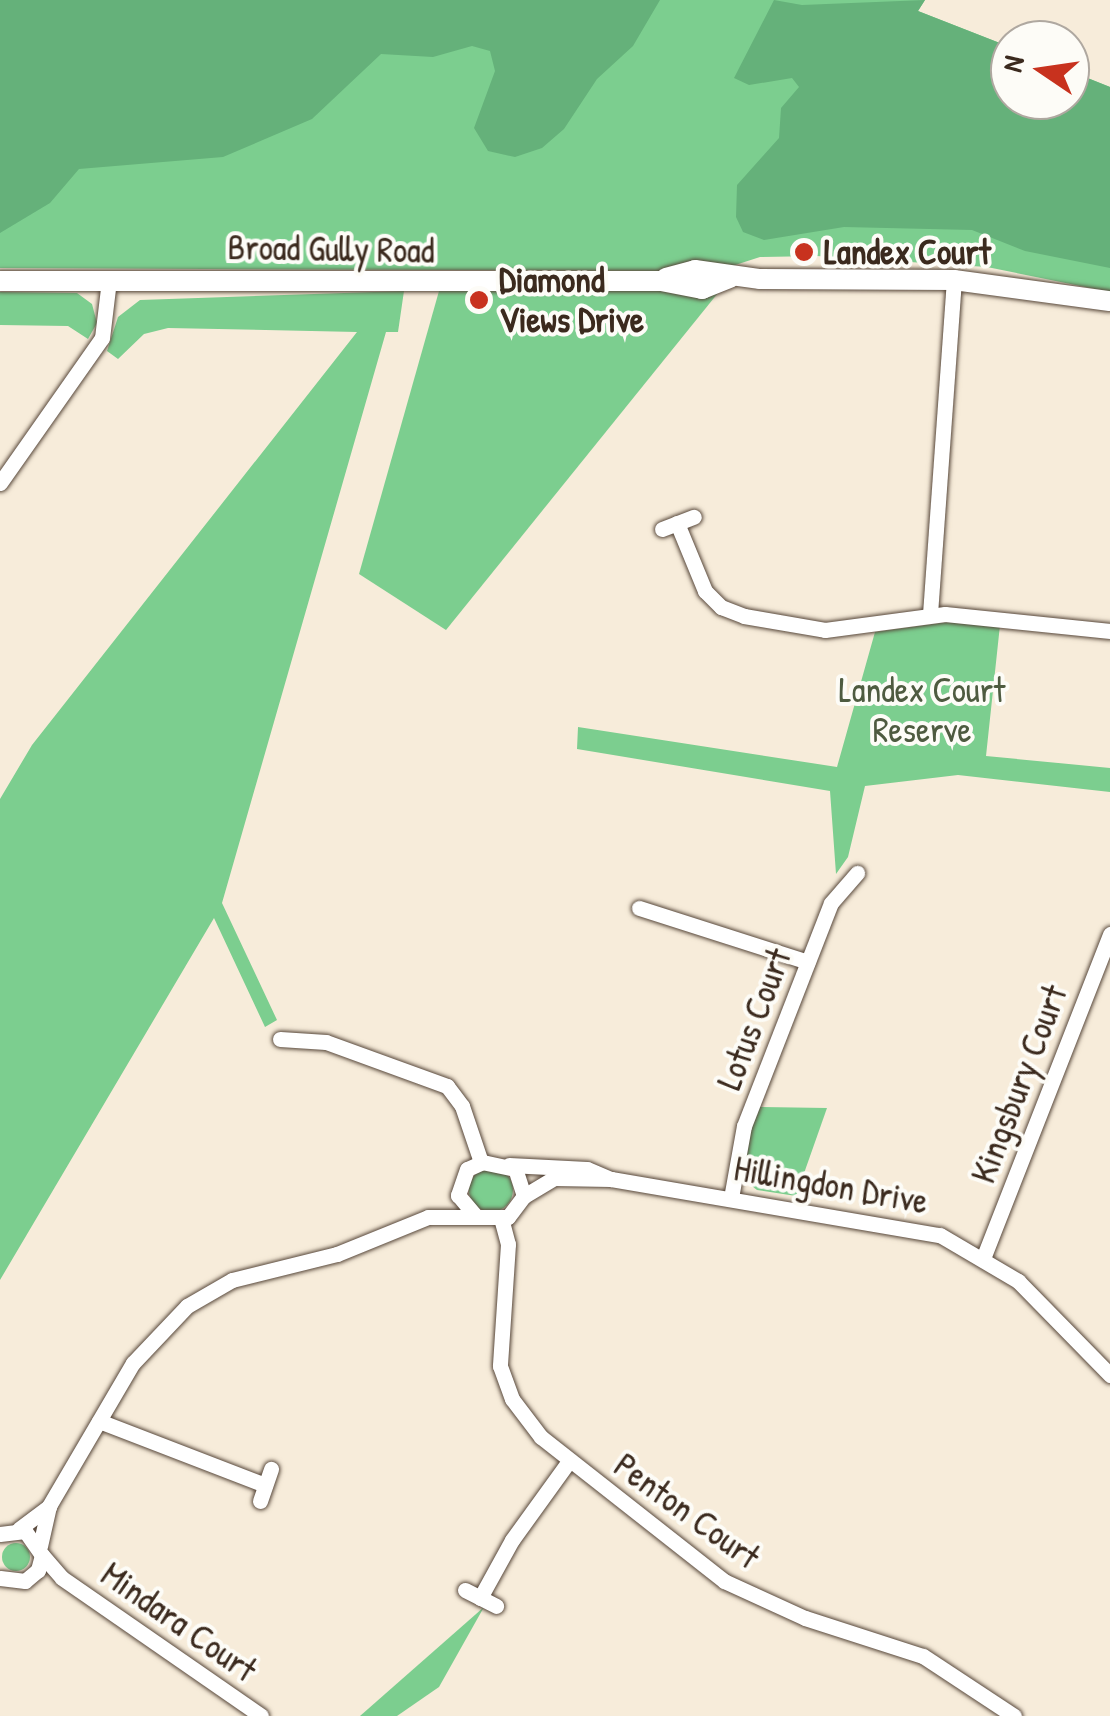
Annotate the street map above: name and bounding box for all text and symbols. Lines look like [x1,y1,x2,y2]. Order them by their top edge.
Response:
north arrow [990,20,1090,120]
text: N [993,52,1033,75]
street label: Broad Gully Road [227,226,435,272]
place label: Landex Court [824,231,991,273]
marker: Landex Court [793,241,815,263]
place label: Diamond Views Drive [499,259,644,341]
marker: Diamond Views Drive [468,289,490,311]
park label: Landex Court Reserve [839,669,1005,751]
street label: Lotus Court [708,943,800,1095]
street label: Kingsbury Court [962,979,1076,1189]
street label: Hillingdon Drive [731,1147,931,1223]
street label: Penton Court [606,1444,768,1578]
street label: Mindara Court [93,1553,265,1691]

